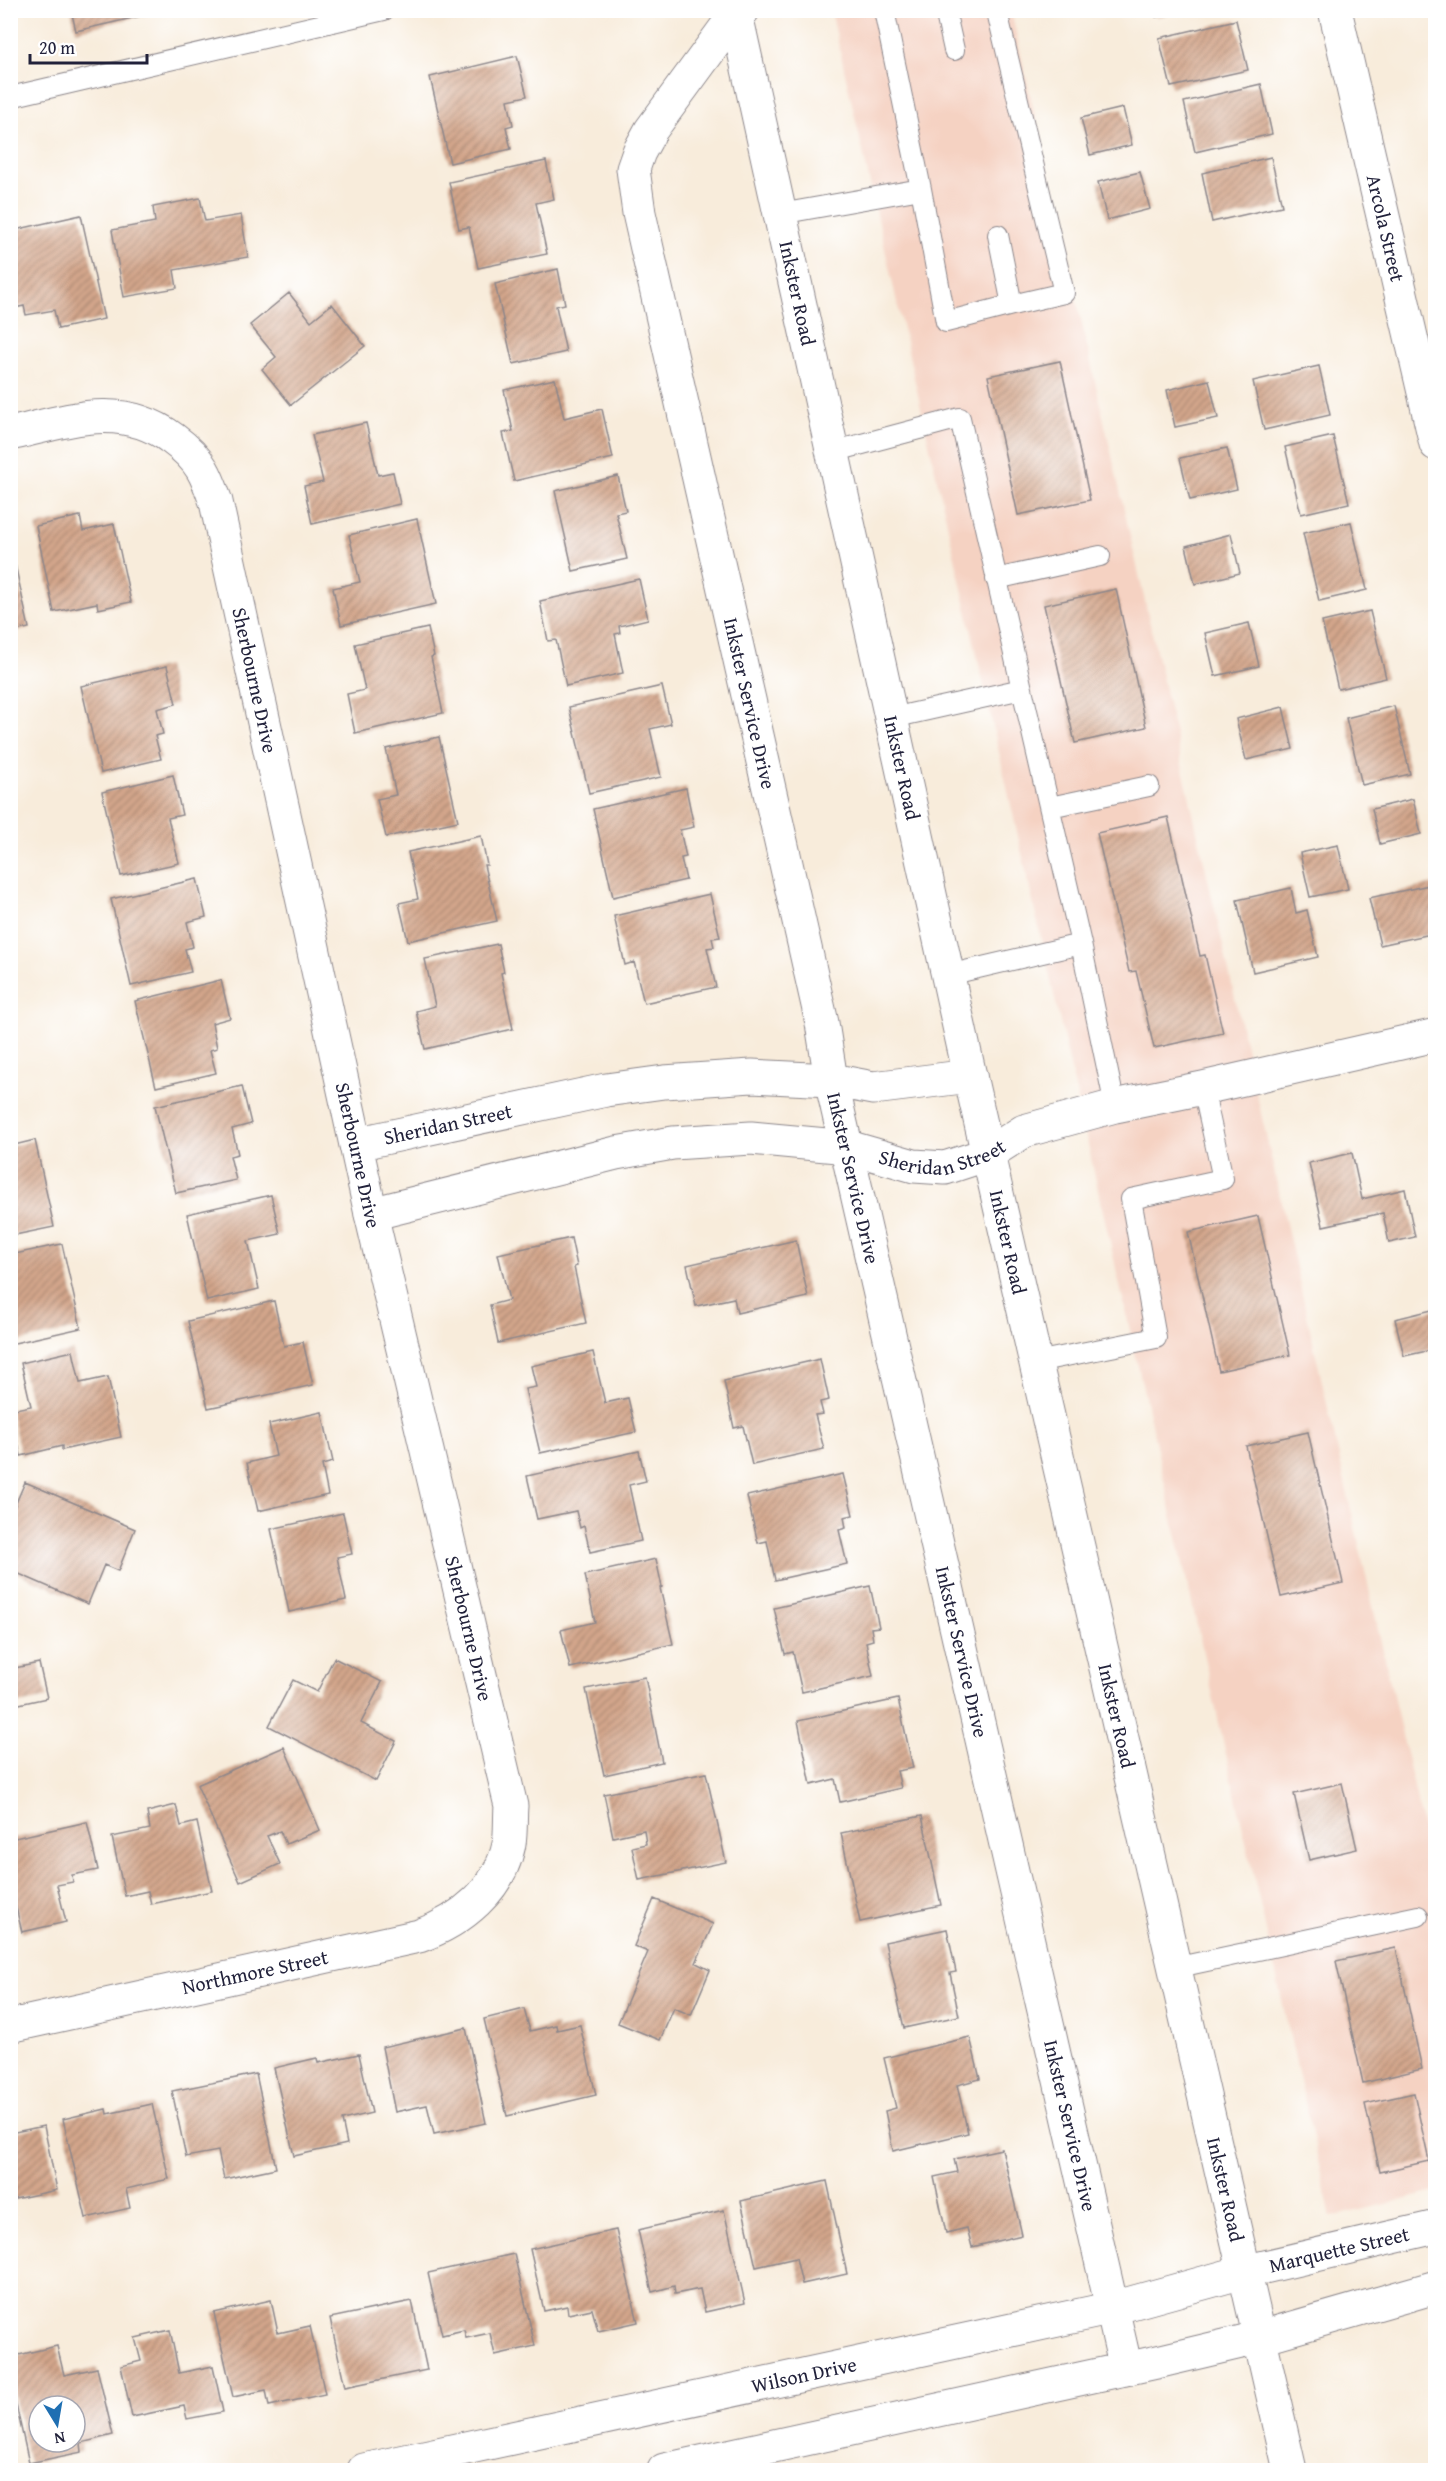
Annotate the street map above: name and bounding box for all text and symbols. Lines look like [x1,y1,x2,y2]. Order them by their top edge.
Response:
scale bar [30,27,147,65]
text: 20 m [39,34,75,61]
street label: Arcola Street [1360,172,1413,285]
street label: Inkster Road [772,238,824,349]
street label: Sherbourne Drive [225,605,285,756]
street label: Inkster Service Drive [717,615,784,792]
street label: Inkster Road [877,713,928,823]
street label: Sherbourne Drive [329,1080,389,1231]
street label: Inkster Service Drive [820,1089,888,1266]
street label: Sheridan Street [381,1096,515,1152]
street label: Sheridan Street [876,1131,1011,1182]
street label: Inkster Road [983,1187,1035,1297]
street label: Sherbourne Drive [438,1553,501,1704]
street label: Inkster Service Drive [929,1563,996,1740]
street label: Inkster Road [1091,1661,1143,1771]
street label: Northmore Street [179,1942,331,2001]
street label: Inkster Service Drive [1037,2037,1104,2214]
street label: Inkster Road [1200,2134,1252,2245]
street label: Marquette Street [1266,2219,1412,2279]
street label: Wilson Drive [748,2349,859,2400]
north arrow [27,2394,87,2454]
text: N [52,2426,67,2452]

